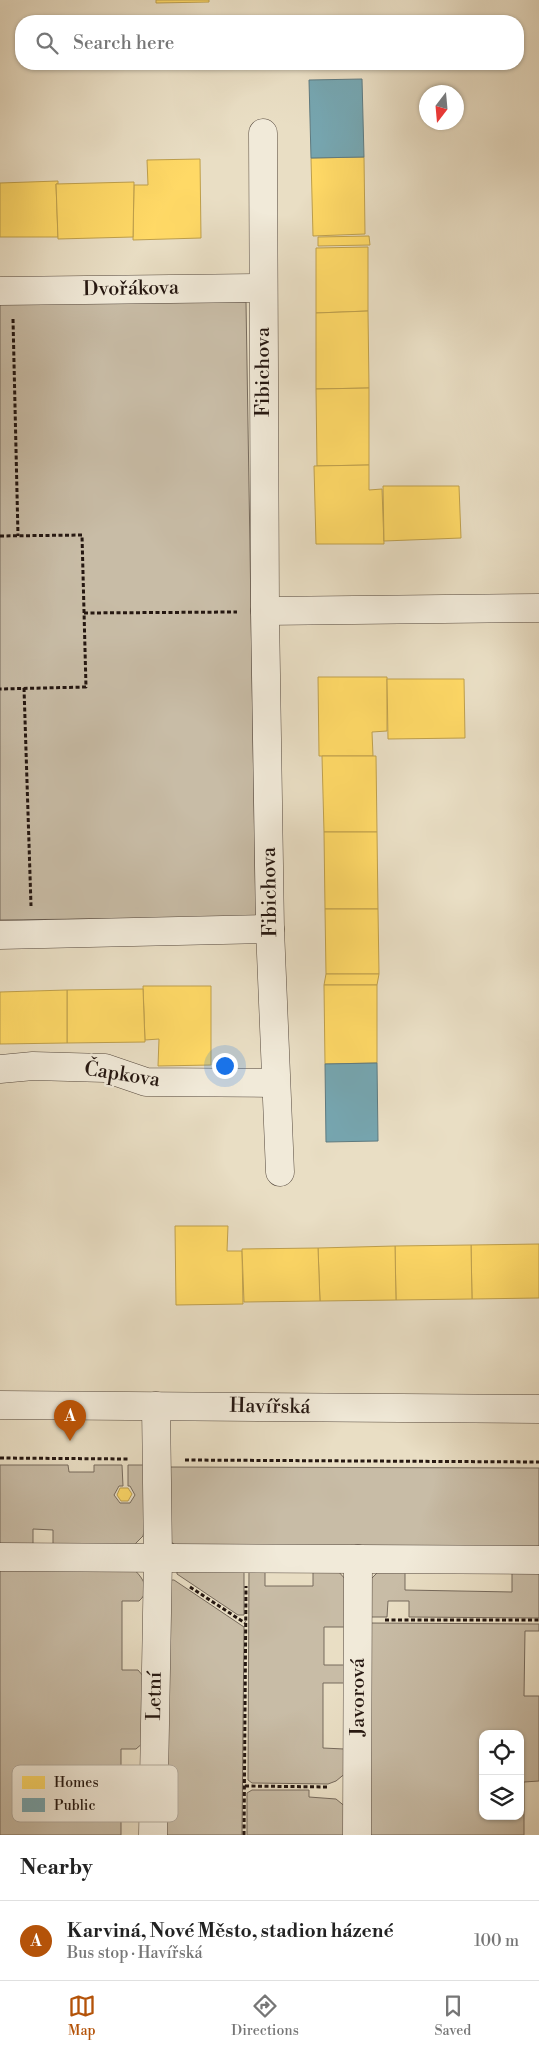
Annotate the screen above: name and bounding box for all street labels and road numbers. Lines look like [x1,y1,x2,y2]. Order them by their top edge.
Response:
street label: Dvořákova [83,276,180,302]
street label: Fibichova [251,326,276,417]
street label: Fibichova [257,846,283,937]
street label: Čapkova [82,1056,163,1093]
street label: Havířská [229,1394,312,1420]
street label: Javorová [346,1657,371,1737]
street label: Letní [142,1670,168,1721]

